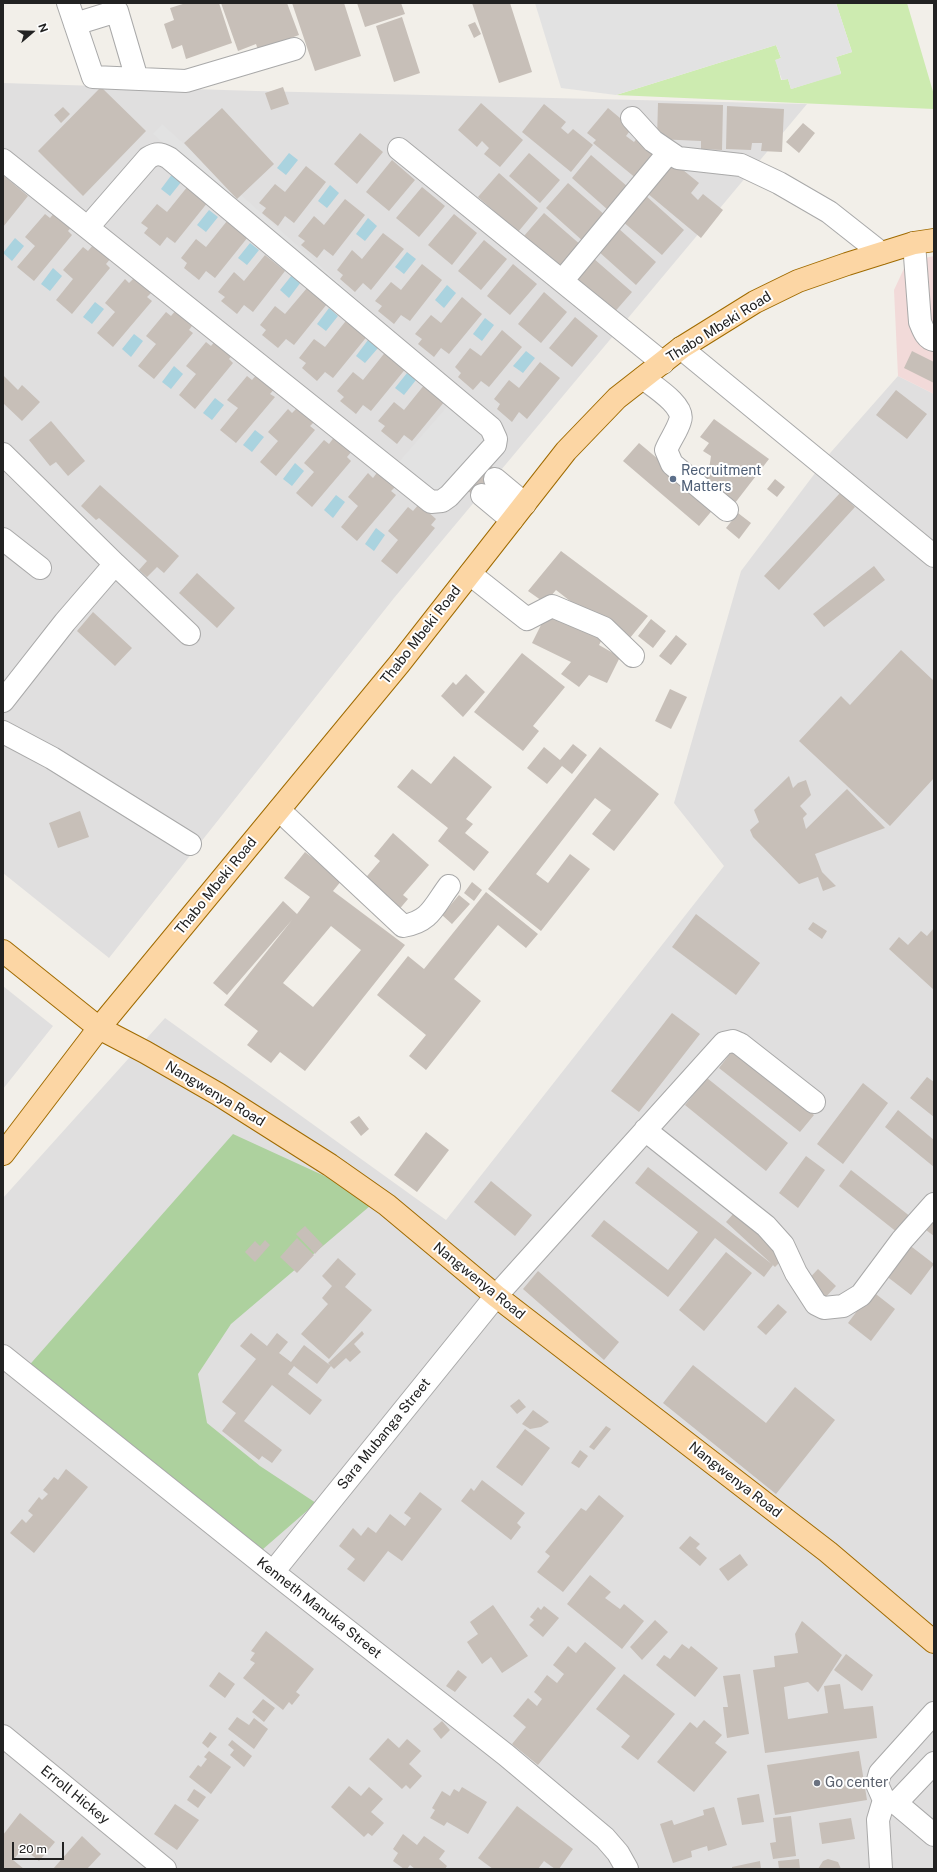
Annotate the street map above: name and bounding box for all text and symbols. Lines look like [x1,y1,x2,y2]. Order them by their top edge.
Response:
north arrow [12,12,52,52]
text: N [36,22,50,34]
street label: Thabo Mbeki Road [664,288,774,366]
place label: Recruitment Matters [681,463,762,496]
marker: Recruitment Matters [668,474,678,484]
street label: Thabo Mbeki Road [377,582,465,688]
street label: Thabo Mbeki Road [172,834,260,938]
street label: Nangwenya Road [162,1058,268,1130]
street label: Nangwenya Road [430,1239,528,1323]
street label: Sara Mubanga Street [334,1375,434,1493]
street label: Nangwenya Road [685,1439,785,1521]
street label: Kenneth Manuka Street [253,1554,385,1662]
street label: Erroll Hickey [37,1762,113,1828]
place label: Go center [825,1775,889,1791]
marker: Go center [812,1778,822,1788]
scale bar [14,1834,66,1860]
text: 20 m [19,1842,47,1856]

